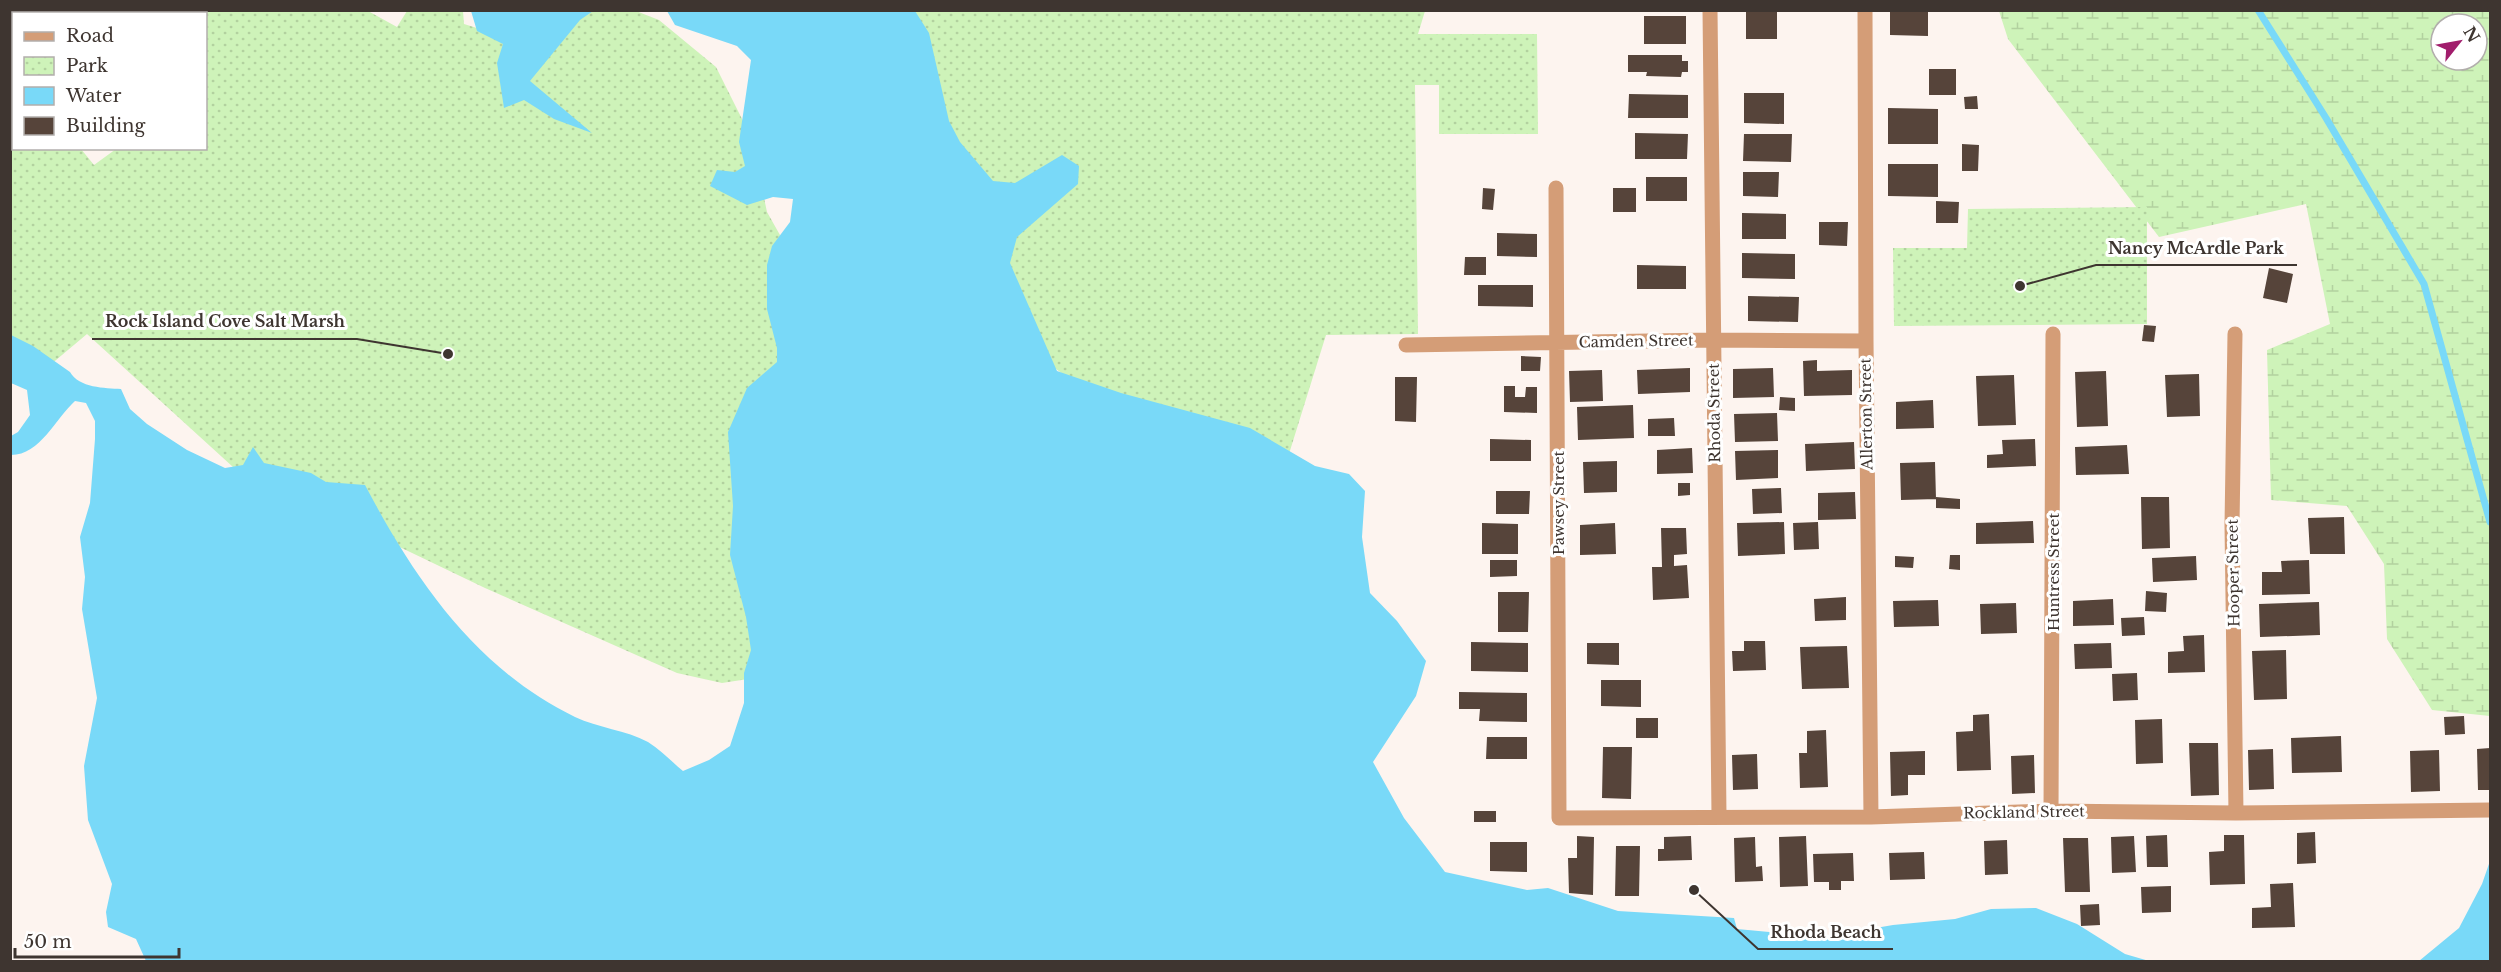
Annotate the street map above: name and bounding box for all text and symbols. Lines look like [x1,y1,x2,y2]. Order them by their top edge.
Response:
legend [12,12,207,150]
north arrow [2429,12,2489,72]
text: N [2459,23,2484,46]
text: Road [66,25,114,47]
text: Park [66,55,108,77]
text: Water [65,85,122,107]
text: Building [66,115,145,137]
callout: Nancy McArdle Park [2096,231,2297,265]
text: Nancy McArdle Park [2108,238,2284,258]
callout: Rock Island Cove Salt Marsh [92,305,357,339]
text: Rock Island Cove Salt Marsh [105,311,346,331]
street label: Camden Street [1578,330,1694,352]
street label: Allerton Street [1856,357,1876,471]
street label: Rhoda Street [1704,363,1724,463]
street label: Pawsey Street [1549,450,1568,555]
street label: Huntress Street [2044,513,2063,631]
street label: Hooper Street [2223,518,2243,627]
street label: Rockland Street [1963,801,2085,823]
callout: Rhoda Beach [1758,915,1893,949]
scale bar [15,921,178,959]
text: Rhoda Beach [1770,922,1882,942]
text: 50 m [24,931,72,953]

